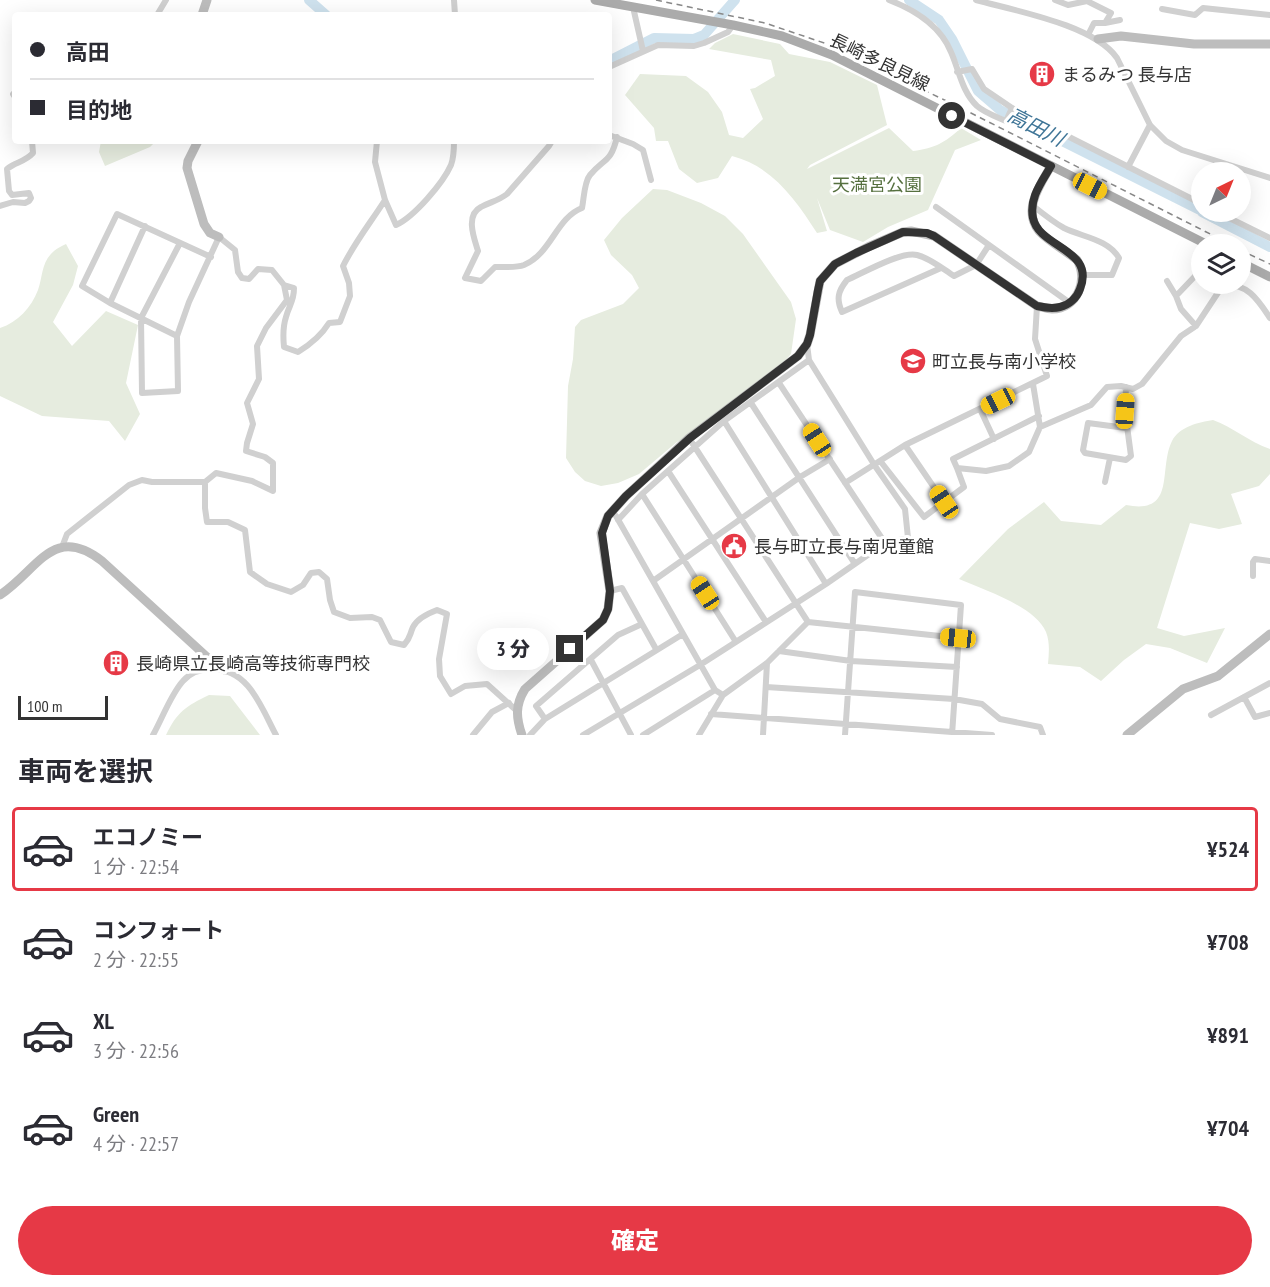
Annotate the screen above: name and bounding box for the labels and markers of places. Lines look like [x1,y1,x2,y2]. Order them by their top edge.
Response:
building icon: まるみつ 長与店 [1027,59,1057,89]
place label: まるみつ 長与店 [1062,63,1192,86]
school or university icon: 町立長与南小学校 [898,346,928,376]
place label: 町立長与南小学校 [932,350,1076,373]
public building icon: 長与町立長与南児童館 [719,531,749,561]
place label: 長与町立長与南児童館 [754,535,934,558]
building icon: 長崎県立長崎高等技術専門校 [101,648,131,678]
place label: 長崎県立長崎高等技術専門校 [136,652,370,675]

